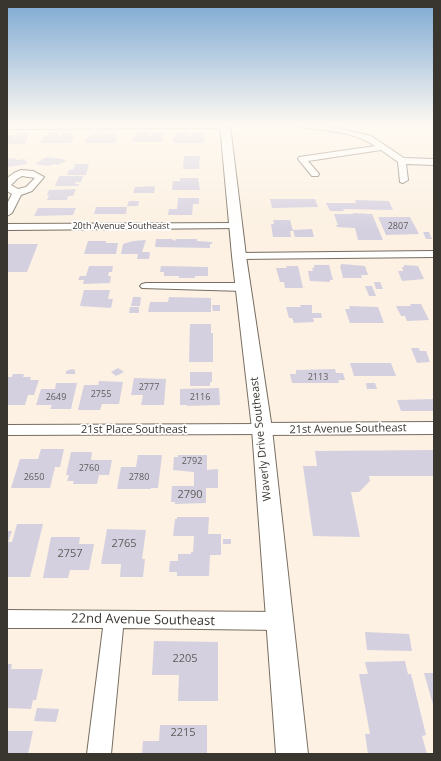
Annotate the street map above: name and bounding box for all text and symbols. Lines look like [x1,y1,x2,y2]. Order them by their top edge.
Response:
street label: 20th Avenue Southeast [72,221,170,231]
house number: 2807 [388,221,408,231]
house number: 2113 [308,372,328,382]
street label: Waverly Drive Southeast [248,376,274,502]
house number: 2777 [139,382,159,392]
house number: 2755 [91,389,111,399]
house number: 2649 [46,392,66,402]
house number: 2116 [190,392,210,402]
street label: 21st Avenue Southeast [289,421,407,437]
street label: 21st Place Southeast [81,423,187,437]
house number: 2792 [182,456,202,466]
house number: 2760 [79,463,99,473]
house number: 2650 [24,472,44,482]
house number: 2780 [129,472,149,482]
house number: 2790 [177,488,203,502]
house number: 2765 [111,537,137,551]
house number: 2757 [57,547,83,561]
street label: 22nd Avenue Southeast [71,611,215,629]
house number: 2205 [172,652,198,666]
house number: 2215 [170,726,196,740]

